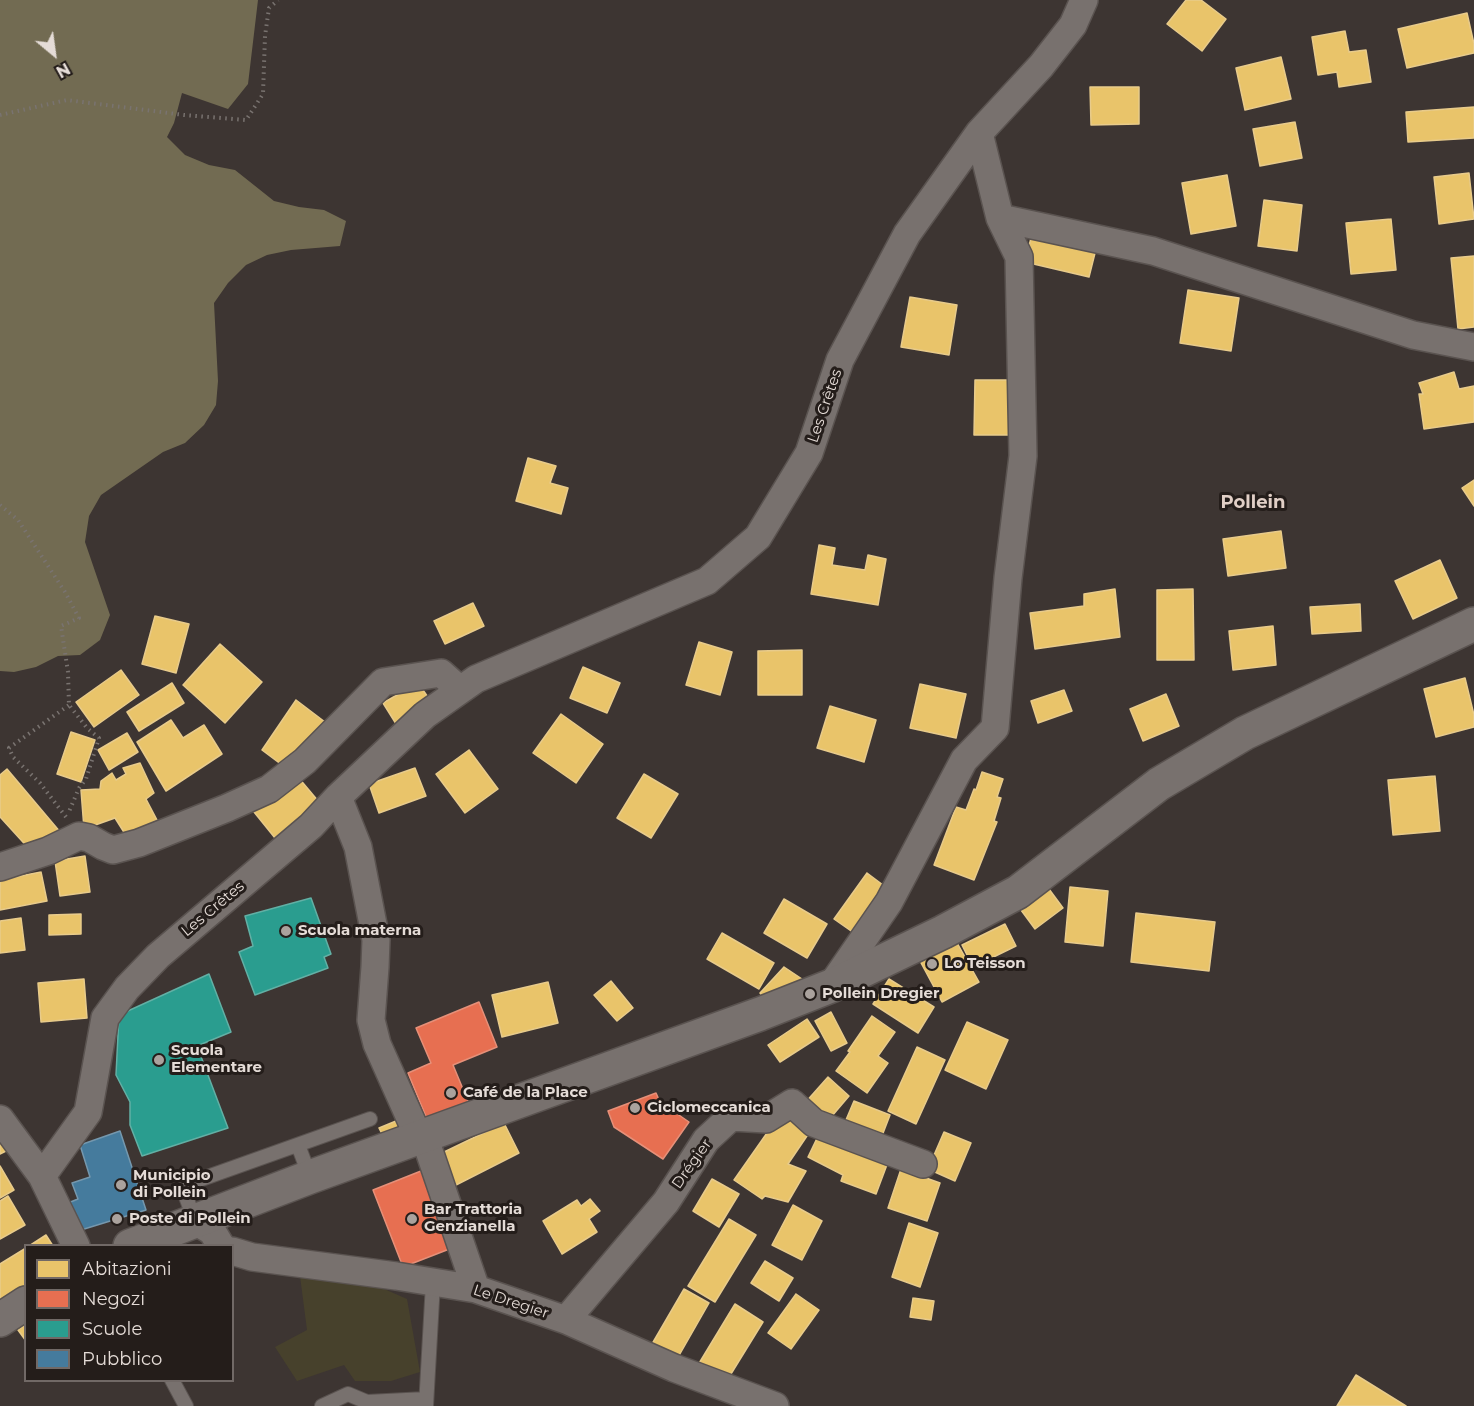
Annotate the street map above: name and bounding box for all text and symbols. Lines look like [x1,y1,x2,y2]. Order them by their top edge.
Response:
north arrow [24,24,84,84]
text: N [53,59,73,82]
street label: Les Crêtes [804,367,846,445]
district label: Pollein [1221,492,1285,514]
street label: Les Crêtes [178,877,248,941]
place label: Scuola materna [298,922,421,940]
marker: Scuola materna [279,924,293,938]
place label: Lo Teisson [944,955,1026,973]
marker: Lo Teisson [925,957,939,971]
place label: Pollein Dregier [822,985,939,1003]
marker: Pollein Dregier [803,987,817,1001]
place label: Scuola Elementare [171,1042,262,1077]
marker: Scuola Elementare [152,1053,166,1067]
place label: Café de la Place [463,1084,588,1102]
marker: Café de la Place [444,1086,458,1100]
place label: Ciclomeccanica [647,1099,771,1117]
marker: Ciclomeccanica [628,1101,642,1115]
street label: Drégier [668,1136,716,1192]
place label: Municipio di Pollein [133,1167,211,1202]
marker: Municipio di Pollein [114,1178,128,1192]
place label: Bar Trattoria Genzianella [424,1201,522,1236]
place label: Poste di Pollein [129,1210,251,1228]
marker: Poste di Pollein [110,1212,124,1226]
marker: Bar Trattoria Genzianella [405,1212,419,1226]
legend [24,1244,234,1382]
text: Abitazioni [82,1258,172,1280]
street label: Le Dregier [471,1281,551,1323]
text: Negozi [82,1288,145,1310]
text: Scuole [82,1318,142,1340]
text: Pubblico [82,1348,162,1370]

